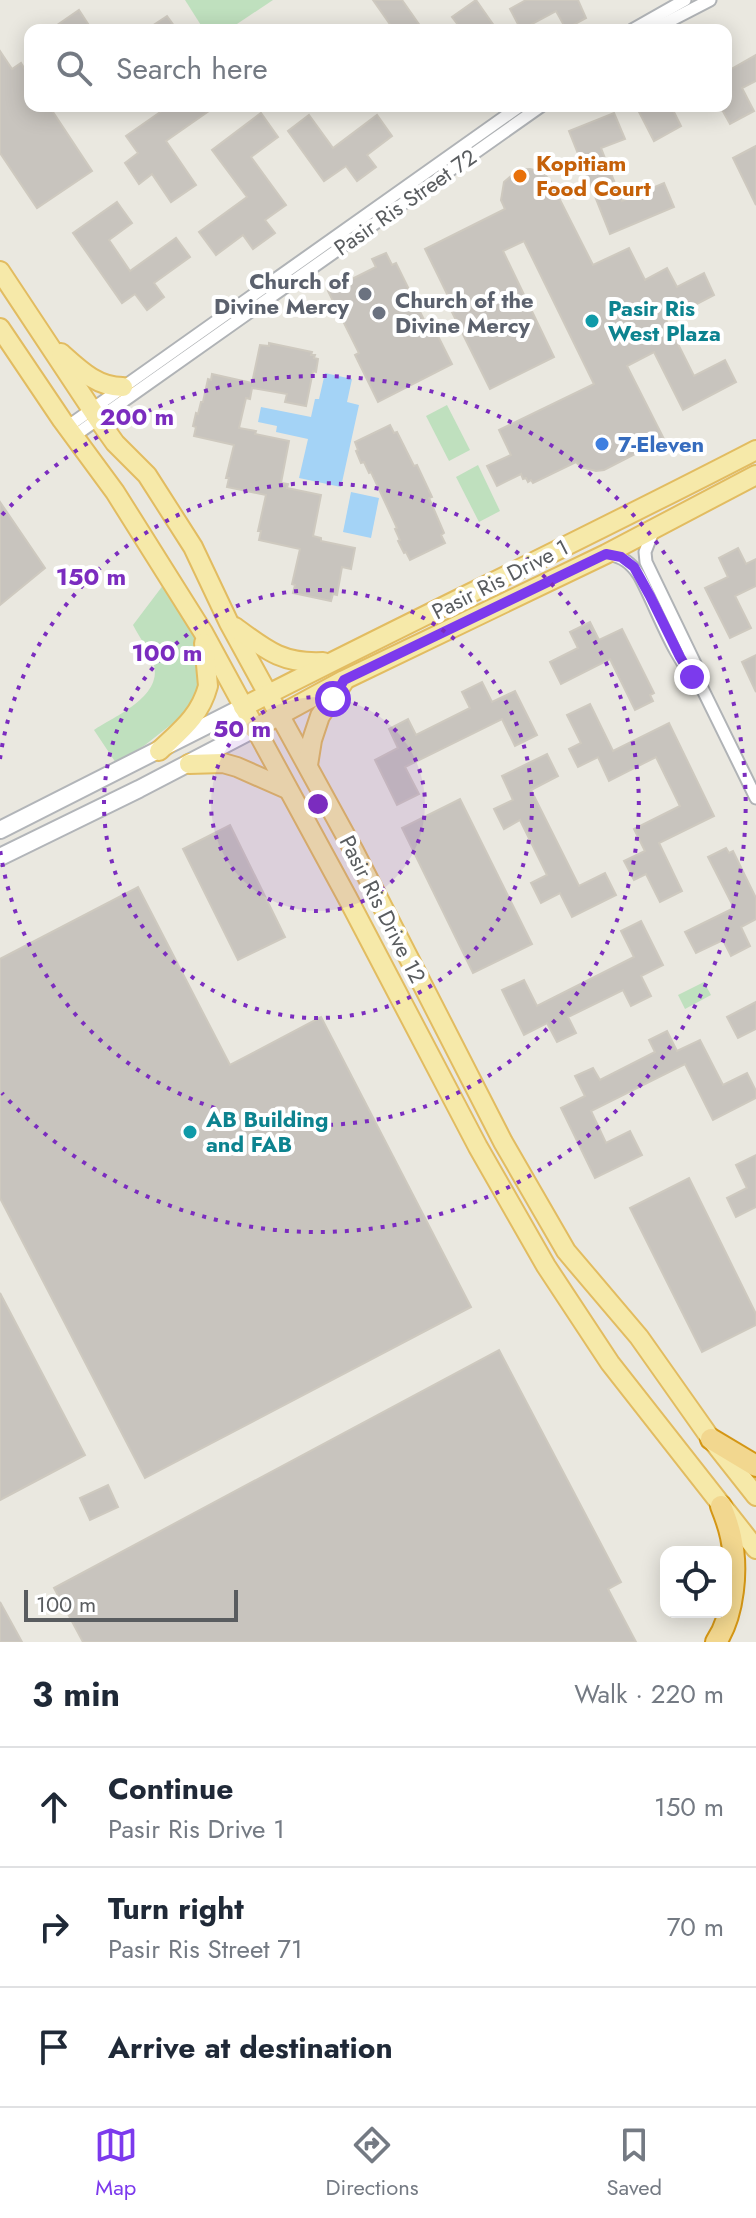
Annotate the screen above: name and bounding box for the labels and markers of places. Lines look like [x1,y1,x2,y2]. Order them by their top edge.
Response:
place label: Kopitiam Food Court [536,147,651,204]
marker: Kopitiam Food Court [511,167,529,185]
place label: Church of Divine Mercy [214,265,350,322]
place label: Church of the Divine Mercy [395,284,534,341]
marker: Church of Divine Mercy [356,285,374,303]
place label: Pasir Ris West Plaza [608,292,721,349]
marker: Church of the Divine Mercy [370,304,388,322]
marker: Pasir Ris West Plaza [583,312,601,330]
place label: 7-Eleven [618,428,704,460]
marker: 7-Eleven [593,435,611,453]
centre of rings [304,790,332,818]
place label: AB Building and FAB [205,1103,328,1160]
marker: AB Building and FAB [181,1123,199,1141]

